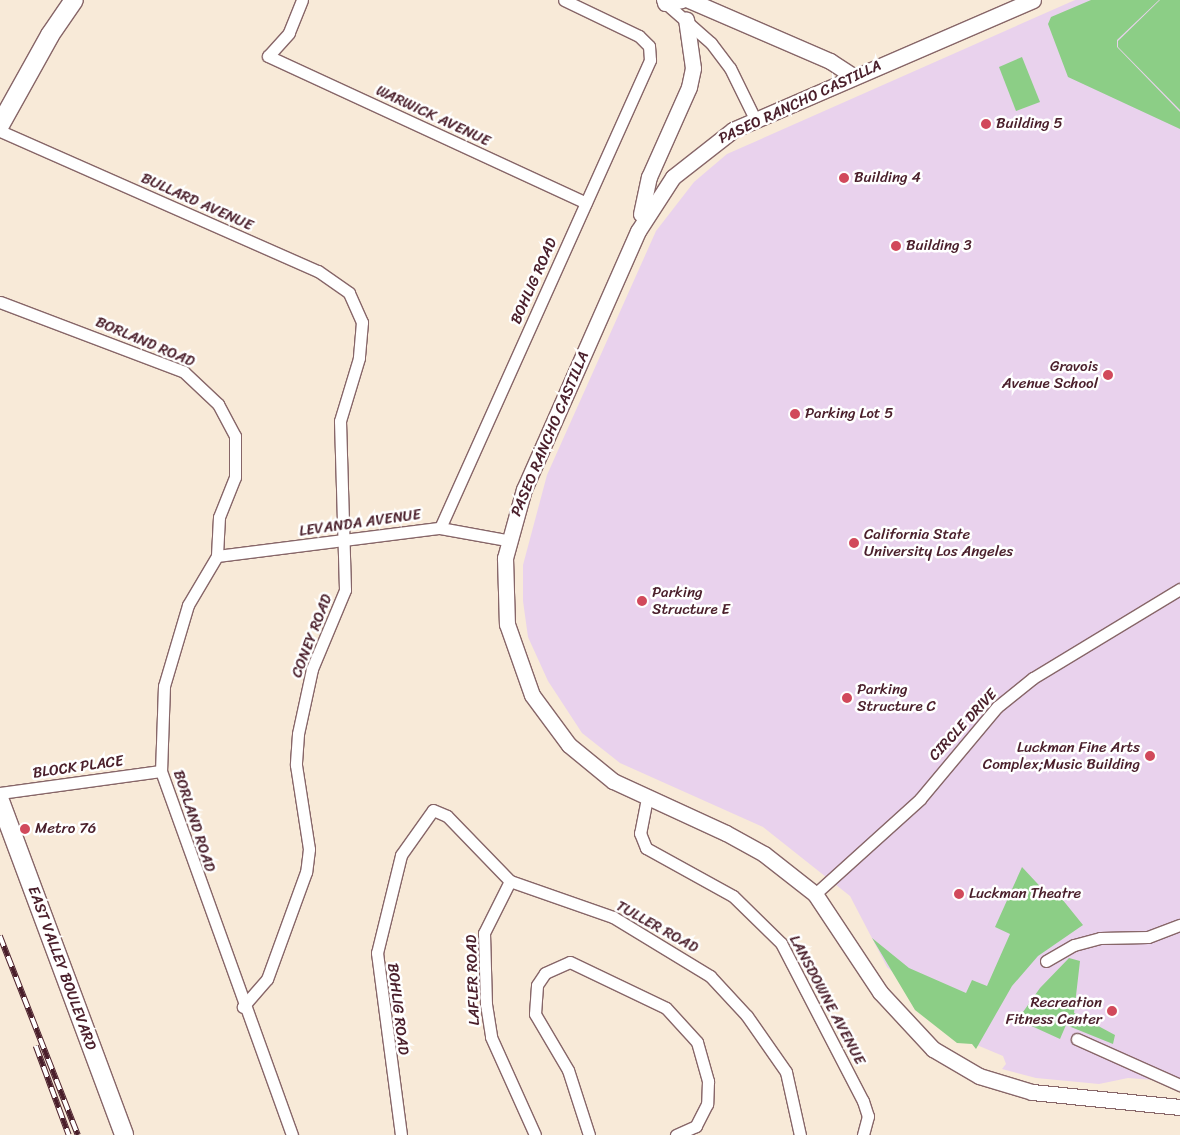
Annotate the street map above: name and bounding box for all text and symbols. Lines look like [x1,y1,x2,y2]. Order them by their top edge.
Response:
street label: PASEO RANCHO CASTILLA [716,57,884,147]
street label: WARWICK AVENUE [373,82,493,150]
place label: Building 5 [996,115,1063,133]
marker: Building 5 [980,118,992,130]
street label: BULLARD AVENUE [138,169,256,235]
place label: Building 4 [854,169,921,187]
marker: Building 4 [838,172,850,184]
street label: BOHLIG ROAD [507,235,561,327]
place label: Building 3 [906,237,972,255]
marker: Building 3 [890,240,902,252]
street label: BORLAND ROAD [93,313,197,371]
street label: PASEO RANCHO CASTILLA [507,350,593,518]
place label: Gravois Avenue School [1002,357,1098,392]
marker: Gravois Avenue School [1102,369,1114,381]
place label: Parking Lot 5 [805,405,894,423]
marker: Parking Lot 5 [789,408,801,420]
street label: LEVANDA AVENUE [298,506,422,540]
place label: California State University Los Angeles [864,525,1014,560]
marker: California State University Los Angeles [848,537,860,549]
place label: Parking Structure E [652,583,730,618]
street label: CONEY ROAD [288,592,336,680]
marker: Parking Structure E [636,595,648,607]
place label: Parking Structure C [857,680,936,715]
street label: CIRCLE DRIVE [924,685,1002,765]
marker: Parking Structure C [841,692,853,704]
place label: Luckman Fine Arts Complex;Music Building [983,738,1140,773]
marker: Luckman Fine Arts Complex;Music Building [1144,750,1156,762]
street label: BLOCK PLACE [32,752,124,782]
street label: BORLAND ROAD [169,768,219,874]
place label: Metro 76 [35,820,96,838]
marker: Metro 76 [19,823,31,835]
street label: EAST VALLEY BOULEVARD [24,884,100,1052]
place label: Luckman Theatre [969,885,1082,903]
marker: Luckman Theatre [953,888,965,900]
street label: TULLER ROAD [613,897,701,957]
street label: LANSDOWNE AVENUE [785,932,869,1068]
street label: LAFLER ROAD [462,934,484,1026]
street label: BOHLIG ROAD [383,962,413,1056]
place label: Recreation Fitness Center [1005,993,1102,1028]
marker: Recreation Fitness Center [1106,1005,1118,1017]

